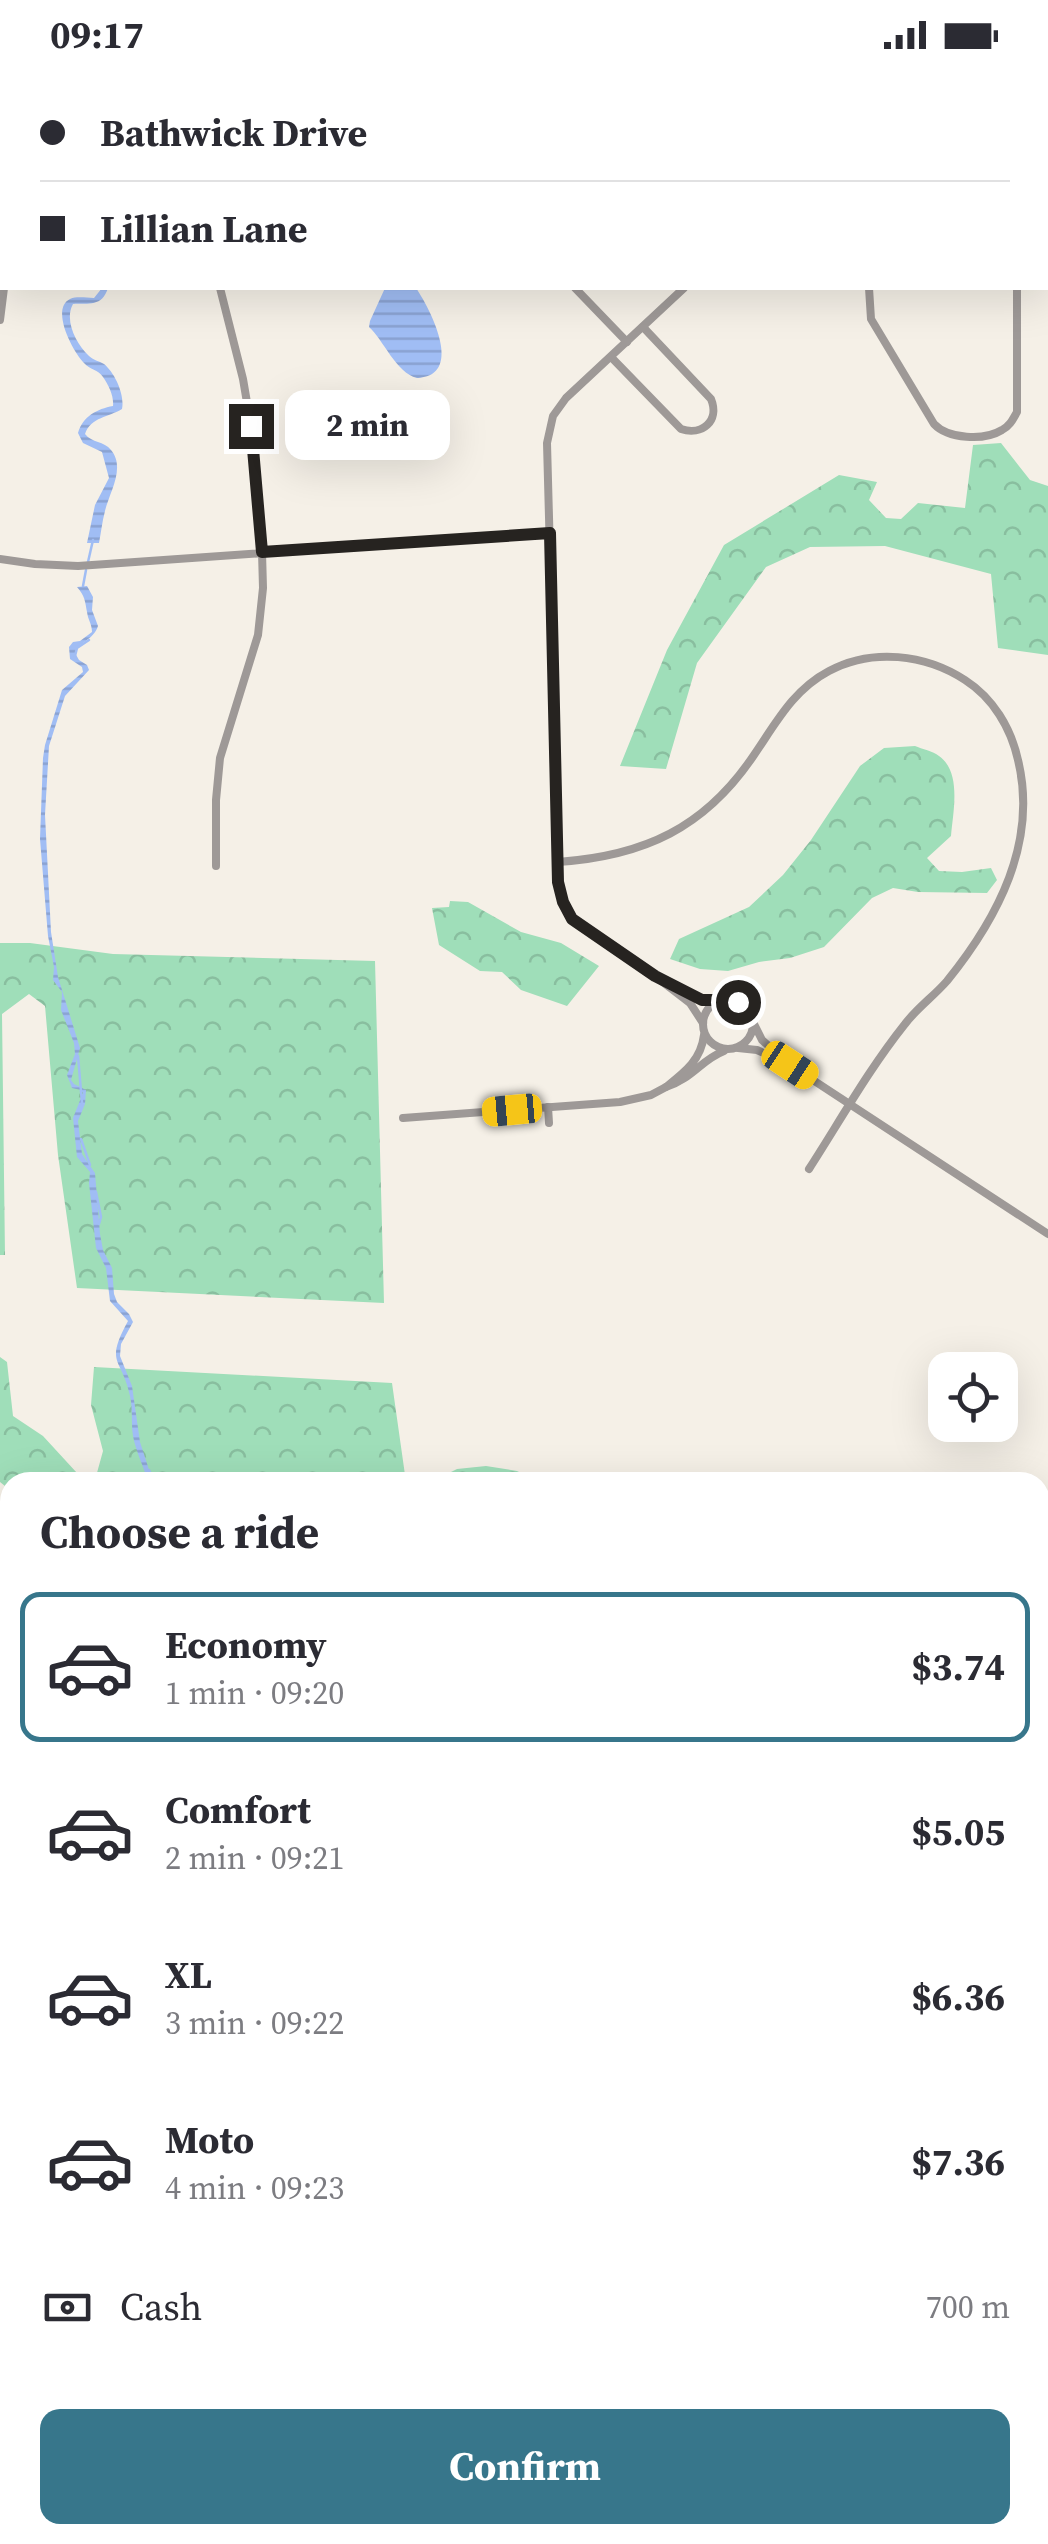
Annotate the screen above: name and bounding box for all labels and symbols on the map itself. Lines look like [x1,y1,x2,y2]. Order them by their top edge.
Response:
callout: 2 min [286,391,451,461]
route end [229,404,274,449]
route start [716,980,761,1025]
car [757,1036,823,1094]
car [481,1092,543,1128]

